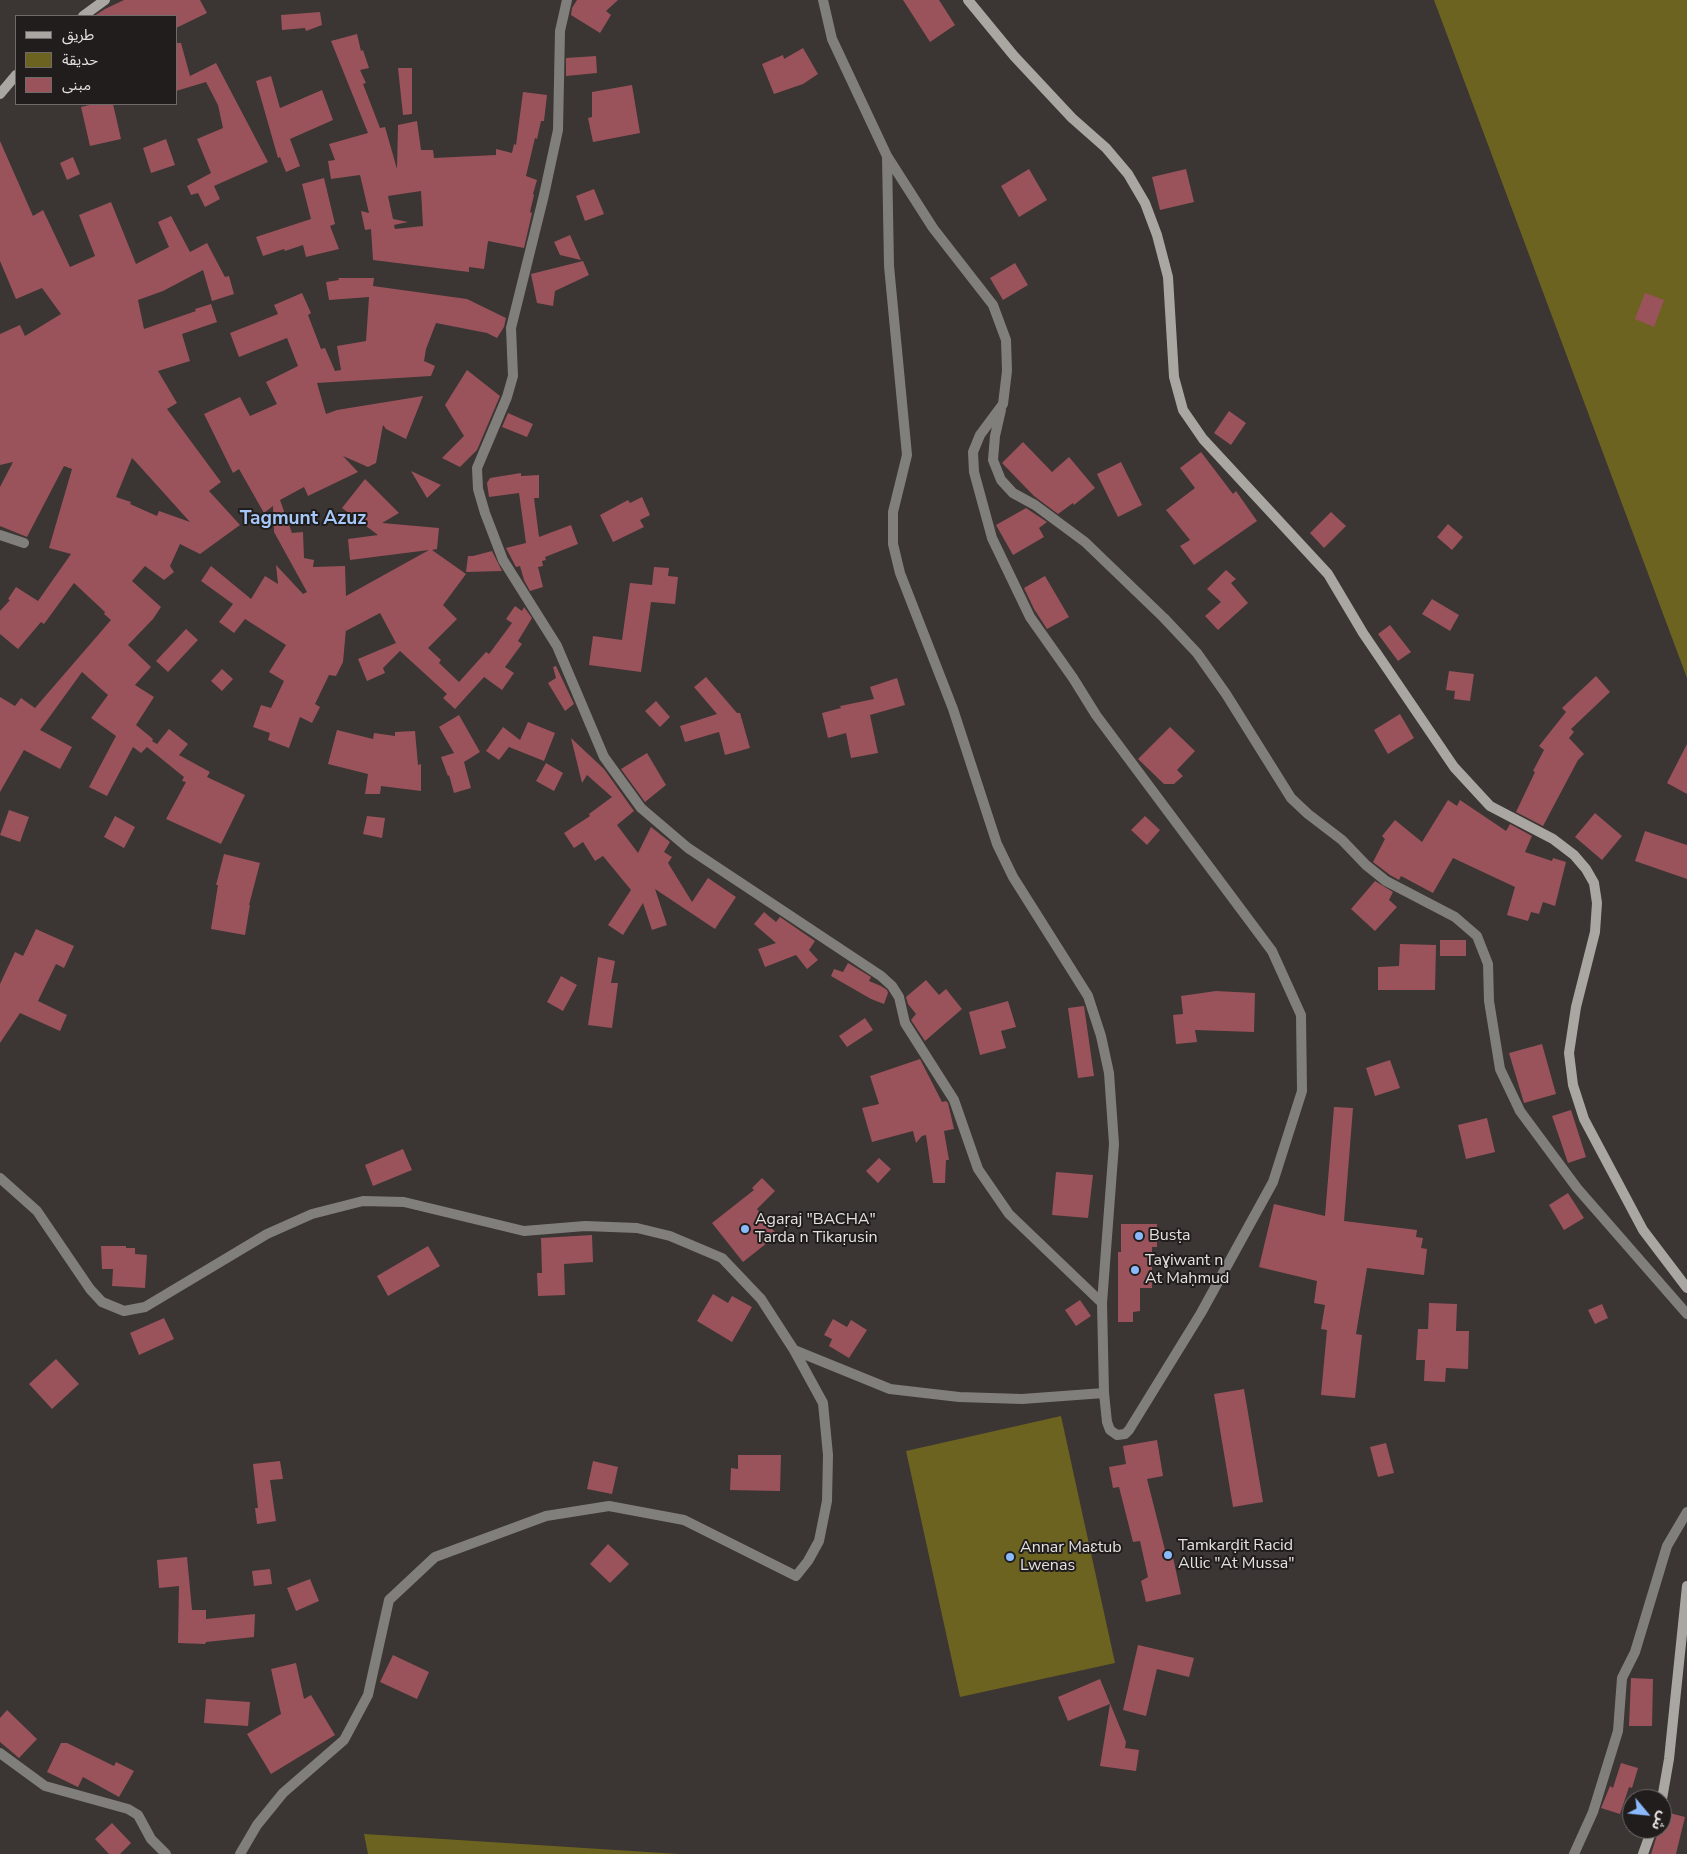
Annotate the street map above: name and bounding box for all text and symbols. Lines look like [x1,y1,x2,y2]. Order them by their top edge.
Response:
legend [15,15,178,105]
text: طريق [62,25,94,45]
text: حديقة [62,50,98,70]
text: مبنى [62,75,91,95]
district label: Tagmunt Azuz [240,508,366,530]
place label: Agaṛaj "BACHA" Tarda n Tikaṛusin [755,1210,878,1248]
marker: Agaṛaj "BACHA" Tarda n Tikaṛusin [739,1223,751,1235]
place label: Busṭa [1149,1226,1190,1246]
marker: Busṭa [1133,1230,1145,1242]
place label: Taɣiwant n At Maḥmud [1145,1251,1229,1289]
marker: Taɣiwant n At Maḥmud [1129,1264,1141,1276]
place label: Tamkarḍit Racid Allic "At Mussa" [1178,1536,1295,1574]
place label: Annar Maɛtub Lwenas [1020,1538,1122,1576]
marker: Tamkarḍit Racid Allic "At Mussa" [1162,1549,1174,1561]
marker: Annar Maɛtub Lwenas [1004,1551,1016,1563]
north arrow [1622,1789,1672,1839]
text: ش [1647,1808,1673,1834]

